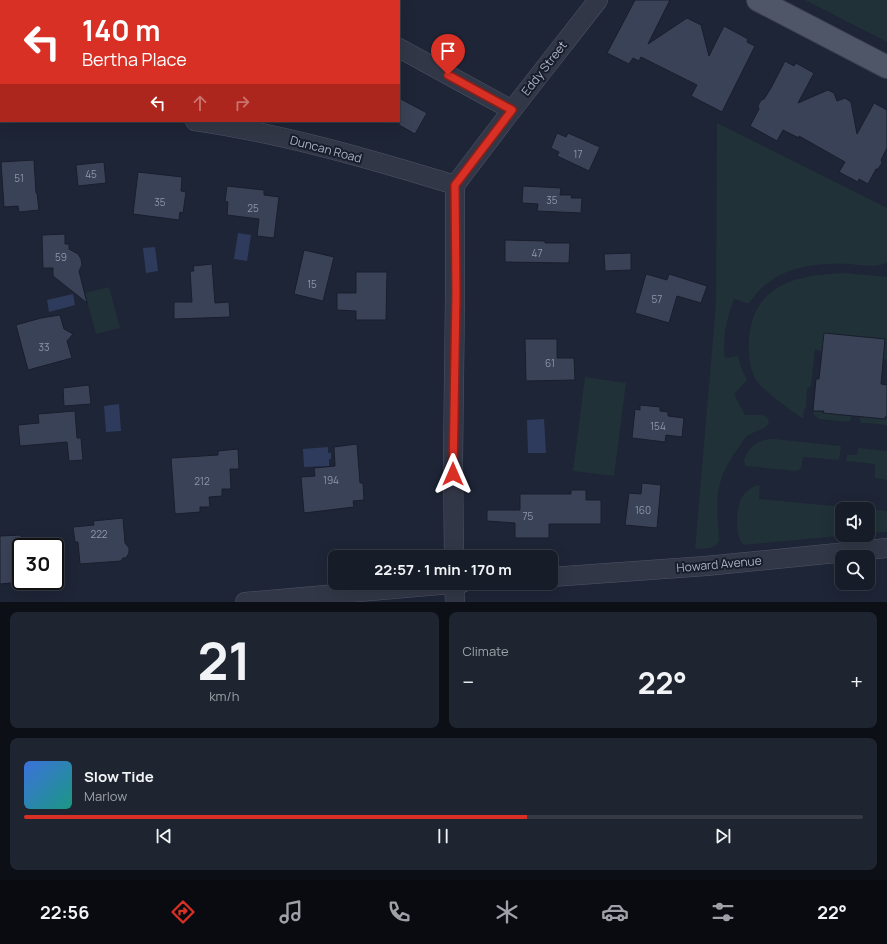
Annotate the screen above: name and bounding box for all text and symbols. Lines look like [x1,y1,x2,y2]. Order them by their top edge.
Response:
text: 140 m [82,11,161,49]
icon: left [16,16,68,68]
pin [431,34,465,75]
street label: Eddy Street [517,37,571,99]
icon: arrive [437,40,459,62]
text: Bertha Place [82,47,187,71]
icon: left [147,92,169,114]
icon: ahead [189,92,211,114]
icon: right [231,92,253,114]
street label: Duncan Road [288,131,364,167]
house number: 17 [574,147,582,161]
house number: 45 [85,167,97,181]
house number: 51 [14,171,24,185]
house number: 35 [546,193,558,207]
house number: 35 [154,195,166,209]
house number: 25 [247,201,259,215]
house number: 47 [532,246,542,260]
house number: 59 [55,250,67,264]
house number: 15 [307,277,317,291]
house number: 57 [652,292,662,306]
house number: 33 [38,340,50,354]
house number: 61 [545,356,555,370]
house number: 154 [650,419,666,433]
position arrow [432,453,474,495]
house number: 194 [323,473,339,487]
house number: 212 [194,474,210,488]
map controls [835,502,875,590]
button: sound [835,502,875,542]
house number: 160 [635,503,651,517]
house number: 75 [523,509,534,523]
house number: 222 [90,527,108,541]
speed limit sign: 30 [12,538,64,590]
button: search [835,550,875,590]
street label: Howard Avenue [676,552,762,576]
text: 22:57 · 1 min · 170 m [374,559,512,580]
text: 21 [197,625,251,696]
text: Climate [463,642,509,660]
text: 22° [638,662,687,703]
text: − [463,667,474,697]
text: + [850,667,863,697]
text: km/h [209,687,239,705]
text: Slow Tide [84,766,154,787]
text: Marlow [84,787,127,805]
icon: previous [153,825,175,847]
icon: pause [432,825,454,847]
icon: next [712,825,734,847]
icon: directions [169,898,197,926]
icon: music [277,898,305,926]
icon: phone [385,898,413,926]
icon: climate [493,898,521,926]
icon: car [601,898,629,926]
icon: filters [709,898,737,926]
text: 22:56 [40,900,89,924]
text: 22° [817,900,847,924]

